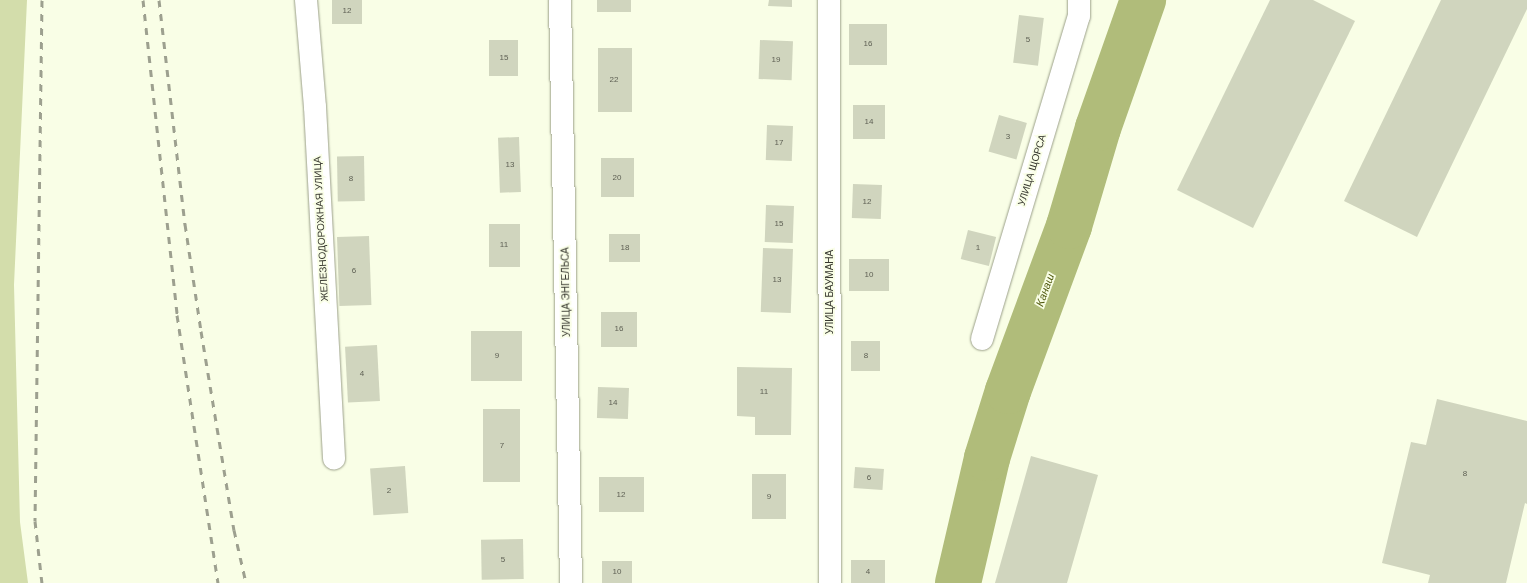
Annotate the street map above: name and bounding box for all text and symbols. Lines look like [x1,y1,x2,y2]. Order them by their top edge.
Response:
house number: 12 [343,6,351,16]
house number: 5 [1026,35,1030,45]
house number: 16 [864,39,872,49]
house number: 15 [500,53,508,63]
house number: 19 [772,55,780,65]
house number: 22 [610,75,618,85]
house number: 14 [865,117,873,127]
house number: 3 [1006,132,1010,142]
street label: УЛИЦА ЩОРСА [1015,133,1049,207]
house number: 17 [775,138,783,148]
street label: ЖЕЛЕЗНОДОРОЖНАЯ УЛИЦА [311,156,331,302]
house number: 13 [506,160,514,170]
house number: 20 [613,173,621,183]
house number: 8 [349,174,353,184]
house number: 12 [863,197,871,207]
house number: 15 [775,219,783,229]
house number: 11 [500,240,508,250]
house number: 18 [621,243,629,253]
house number: 1 [976,243,980,253]
street label: УЛИЦА ЭНГЕЛЬСА [559,247,573,337]
street label: УЛИЦА БАУМАНА [824,250,836,334]
house number: 6 [352,266,356,276]
house number: 10 [865,270,873,280]
water label: Канаш [1033,272,1057,308]
house number: 13 [773,275,781,285]
house number: 16 [615,324,623,334]
house number: 9 [495,351,499,361]
house number: 8 [864,351,868,361]
house number: 4 [360,369,364,379]
house number: 11 [760,387,768,397]
house number: 14 [609,398,617,408]
house number: 7 [500,441,504,451]
house number: 8 [1463,469,1467,479]
house number: 6 [867,473,871,483]
house number: 2 [387,486,391,496]
house number: 12 [617,490,625,500]
house number: 9 [767,492,771,502]
house number: 5 [501,555,505,565]
house number: 10 [613,567,621,577]
house number: 4 [866,567,870,577]

